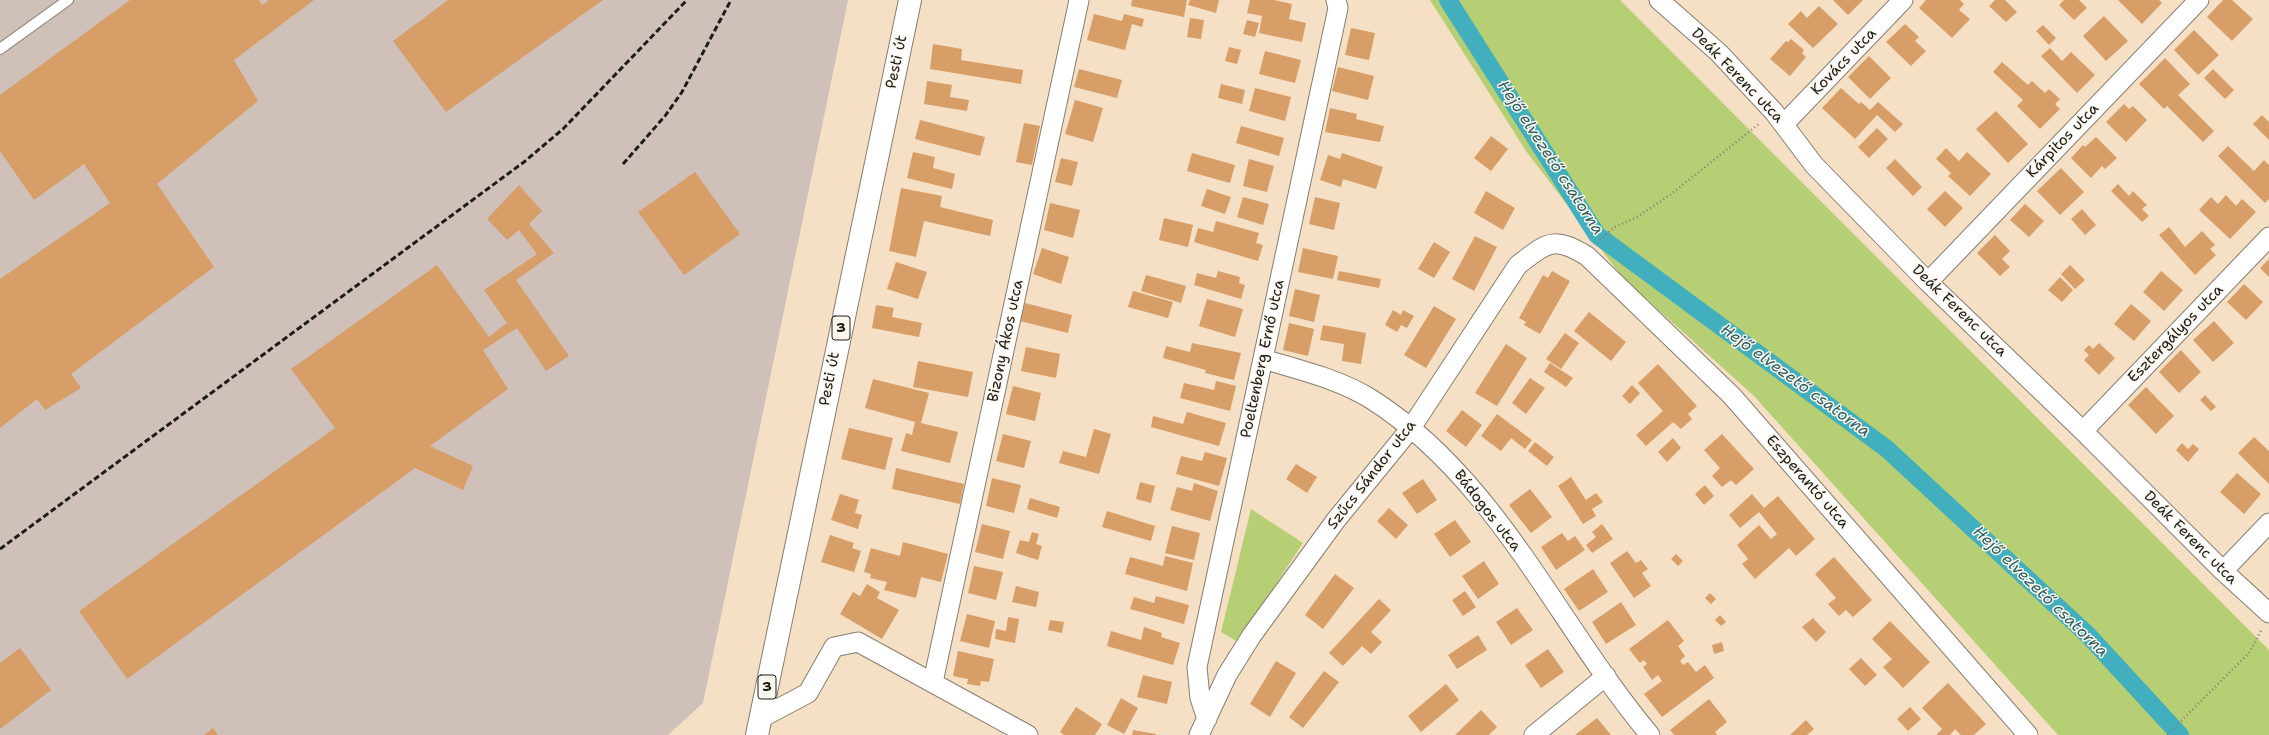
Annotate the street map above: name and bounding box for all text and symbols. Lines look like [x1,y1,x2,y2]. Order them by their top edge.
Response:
street label: Deák Ferenc utca [1687,25,1787,127]
street label: Kovács utca [1808,25,1880,99]
street label: Pesti út [883,34,911,90]
water label: Hejő elvezető csatorna [1493,77,1607,239]
street label: Kárpitos utca [2023,100,2103,182]
street label: Deák Ferenc utca [1908,261,2010,361]
street label: Bizony Ákos utca [984,278,1028,404]
street label: Poeltenberg Ernő utca [1237,278,1289,440]
street label: Esztergályos utca [2125,281,2227,387]
road number: 3 [832,316,850,340]
water label: Hejő elvezető csatorna [1717,320,1873,442]
street label: Pesti út [816,351,844,407]
street label: Szűcs Sándor utca [1324,417,1420,533]
street label: Eszperantó utca [1762,432,1852,532]
street label: Bádogos utca [1450,467,1524,555]
street label: Deák Ferenc utca [2140,488,2240,588]
water label: Hejő elvezető csatorna [1969,523,2111,661]
road number: 3 [758,675,776,699]

